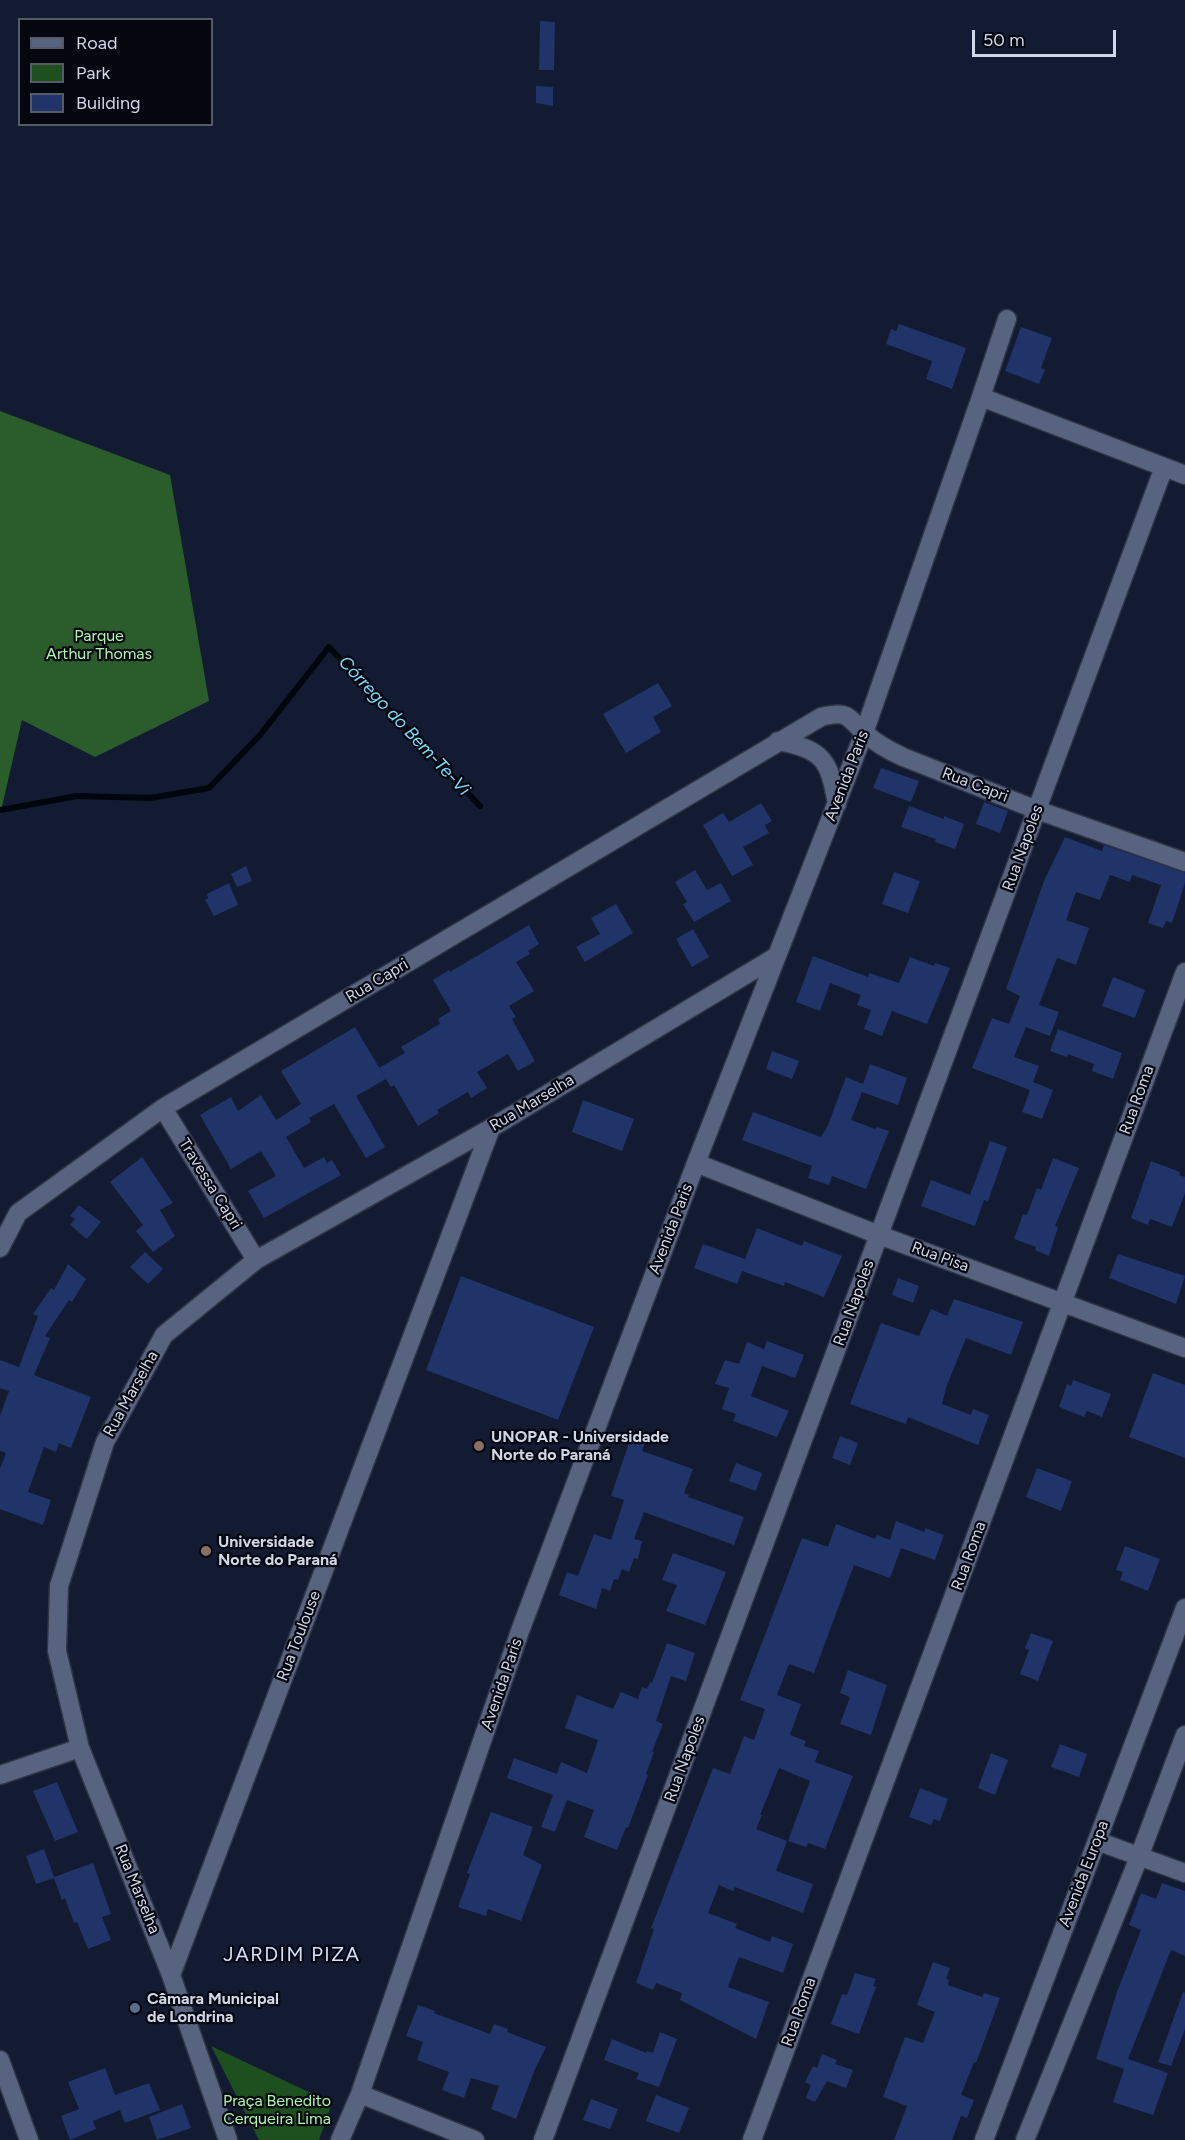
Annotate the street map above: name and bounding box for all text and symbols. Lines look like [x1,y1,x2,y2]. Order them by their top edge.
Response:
legend [18,18,213,126]
scale bar [975,18,1119,56]
text: 50 m [983,29,1025,51]
text: Road [76,32,117,54]
text: Park [76,62,110,84]
text: Building [76,92,141,114]
park label: Parque Arthur Thomas [46,626,152,664]
water label: Córrego do Bem-Te-Vi [334,652,474,800]
street label: Avenida Paris [821,728,873,824]
street label: Rua Capri [939,764,1011,806]
street label: Rua Napoles [999,802,1047,894]
street label: Rua Capri [342,955,412,1007]
street label: Rua Roma [1116,1063,1158,1137]
street label: Rua Marselha [486,1070,578,1136]
street label: Travessa Capri [174,1135,246,1233]
street label: Avenida Paris [645,1181,697,1277]
street label: Rua Pisa [909,1238,971,1276]
street label: Rua Napoles [830,1257,878,1349]
street label: Rua Marselha [100,1348,162,1440]
place label: UNOPAR - Universidade Norte do Paraná [491,1427,669,1465]
marker: UNOPAR - Universidade Norte do Paraná [472,1439,486,1453]
street label: Rua Roma [948,1519,990,1593]
place label: Universidade Norte do Paraná [218,1532,337,1570]
marker: Universidade Norte do Paraná [199,1544,213,1558]
street label: Rua Toulouse [273,1588,325,1684]
street label: Avenida Paris [477,1636,527,1732]
street label: Rua Napoles [661,1713,709,1805]
street label: Avenida Europa [1055,1818,1113,1930]
street label: Rua Marselha [110,1841,164,1937]
district label: JARDIM PIZA [223,1943,361,1967]
street label: Rua Roma [778,1975,820,2049]
place label: Câmara Municipal de Londrina [147,1989,279,2027]
marker: Câmara Municipal de Londrina [128,2001,142,2015]
park label: Praça Benedito Cerqueira Lima [223,2091,331,2129]

